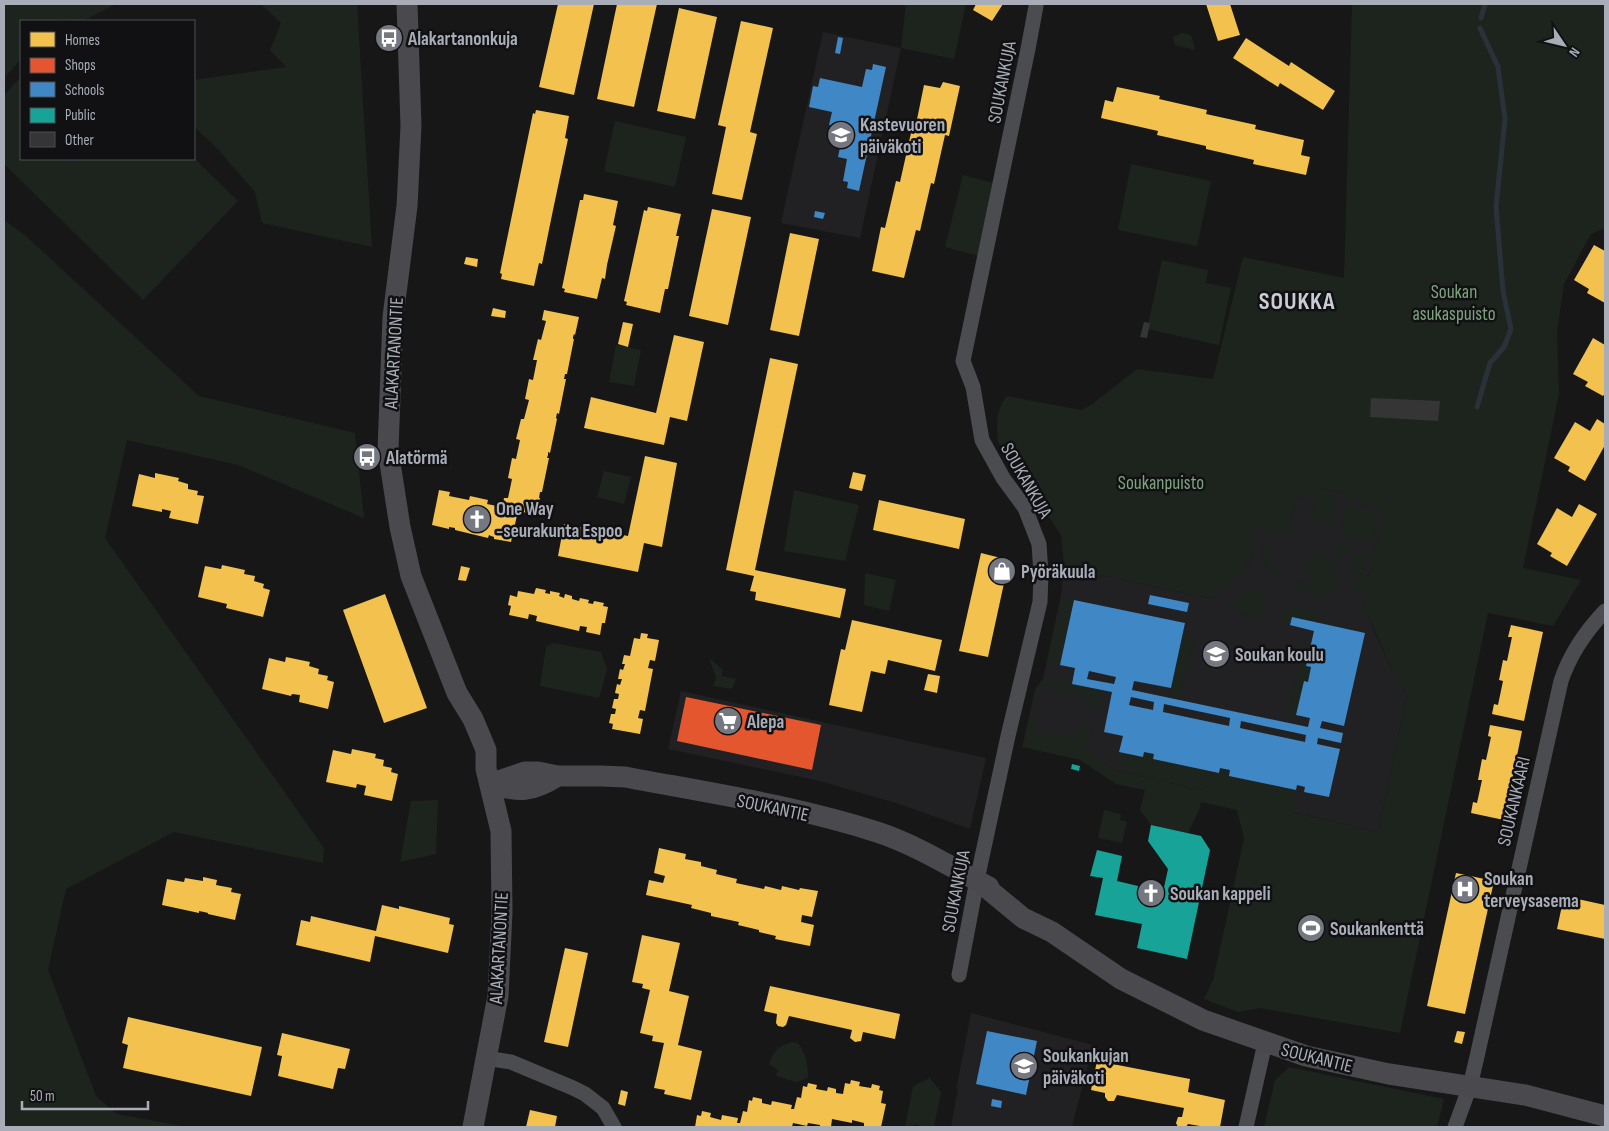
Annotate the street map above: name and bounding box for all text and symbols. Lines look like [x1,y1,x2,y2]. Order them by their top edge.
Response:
legend [20,20,195,160]
north arrow [1539,20,1589,70]
bus stop icon: Alakartanonkuja [374,23,404,53]
place label: Alakartanonkuja [407,28,518,51]
text: Homes [65,31,100,50]
street label: SOUKANKUJA [983,38,1022,125]
text: N [1565,44,1583,60]
text: Shops [65,56,96,75]
text: Schools [65,81,104,100]
text: Public [65,106,96,125]
place label: Kastevuoren päiväkoti [860,114,945,159]
school or university icon: Kastevuoren päiväkoti [826,120,856,150]
text: Other [65,131,94,150]
park label: Soukan asukaspuisto [1412,281,1496,326]
district label: SOUKKA [1259,287,1335,316]
street label: ALAKARTANONTIE [380,297,409,411]
street label: SOUKANKUJA [995,439,1057,523]
bus stop icon: Alatörmä [352,442,382,472]
place label: Alatörmä [385,447,448,470]
park label: Soukanpuisto [1118,472,1204,495]
place label: One Way -seurakunta Espoo [496,498,623,543]
church icon: One Way -seurakunta Espoo [462,504,492,534]
shop icon: Pyöräkuula [987,556,1017,586]
place label: Pyöräkuula [1021,561,1095,584]
school or university icon: Soukan koulu [1201,639,1231,669]
place label: Soukan koulu [1235,644,1324,667]
supermarket icon: Alepa [713,706,743,736]
place label: Alepa [746,711,784,734]
street label: SOUKANKAARI [1493,754,1536,848]
street label: SOUKANTIE [735,790,811,827]
street label: SOUKANKUJA [937,847,976,934]
place label: Soukan terveysasema [1484,868,1579,913]
hospital icon: Soukan terveysasema [1450,874,1480,904]
church icon: Soukan kappeli [1136,878,1166,908]
place label: Soukan kappeli [1170,883,1271,906]
street label: ALAKARTANONTIE [485,892,514,1006]
sports icon: Soukankenttä [1296,913,1326,943]
place label: Soukankenttä [1330,918,1424,941]
street label: SOUKANTIE [1279,1039,1355,1078]
place label: Soukankujan päiväkoti [1043,1045,1129,1090]
school or university icon: Soukankujan päiväkoti [1009,1051,1039,1081]
scale bar [22,1078,149,1110]
text: 50 m [30,1087,55,1106]

